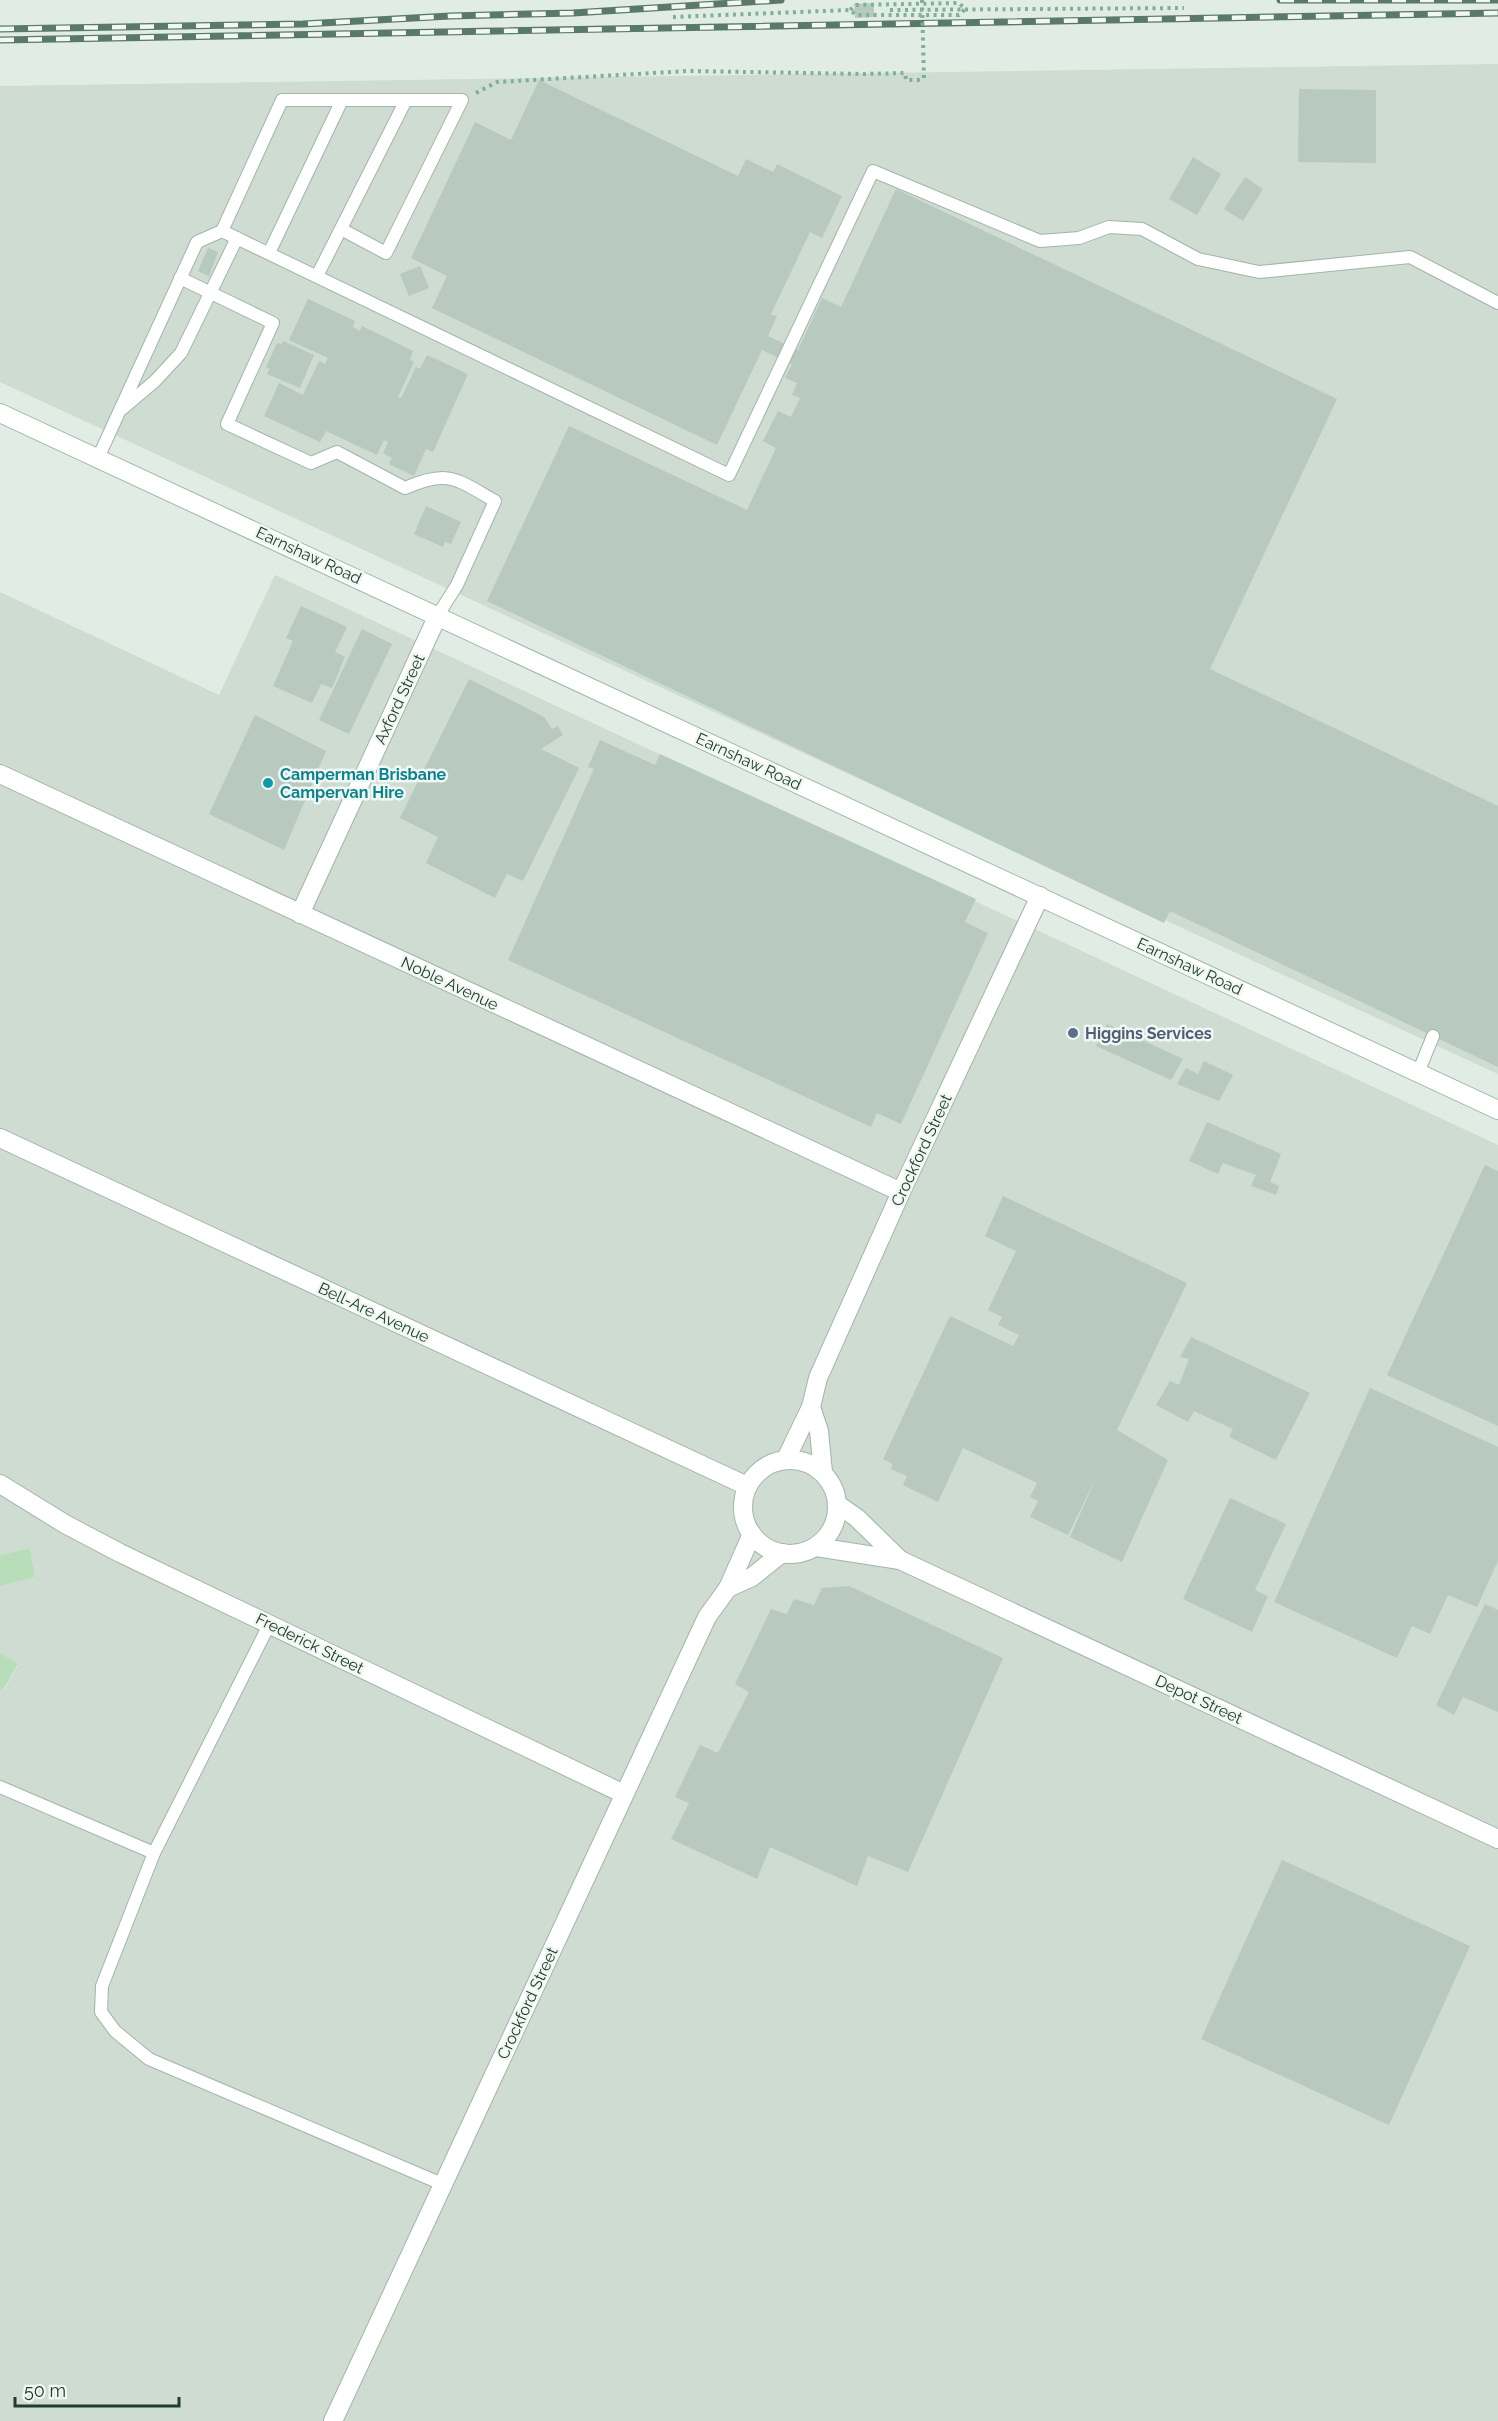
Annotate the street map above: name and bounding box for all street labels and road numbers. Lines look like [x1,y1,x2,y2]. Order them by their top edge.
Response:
street label: Earnshaw Road [253,523,364,588]
street label: Axford Street [370,651,429,747]
street label: Earnshaw Road [693,729,804,794]
street label: Earnshaw Road [1134,934,1245,999]
street label: Noble Avenue [398,953,501,1014]
street label: Crockford Street [887,1091,956,1209]
street label: Bell-Are Avenue [315,1278,432,1347]
street label: Frederick Street [253,1609,367,1678]
street label: Depot Street [1152,1671,1246,1728]
street label: Crockford Street [493,1944,562,2062]

